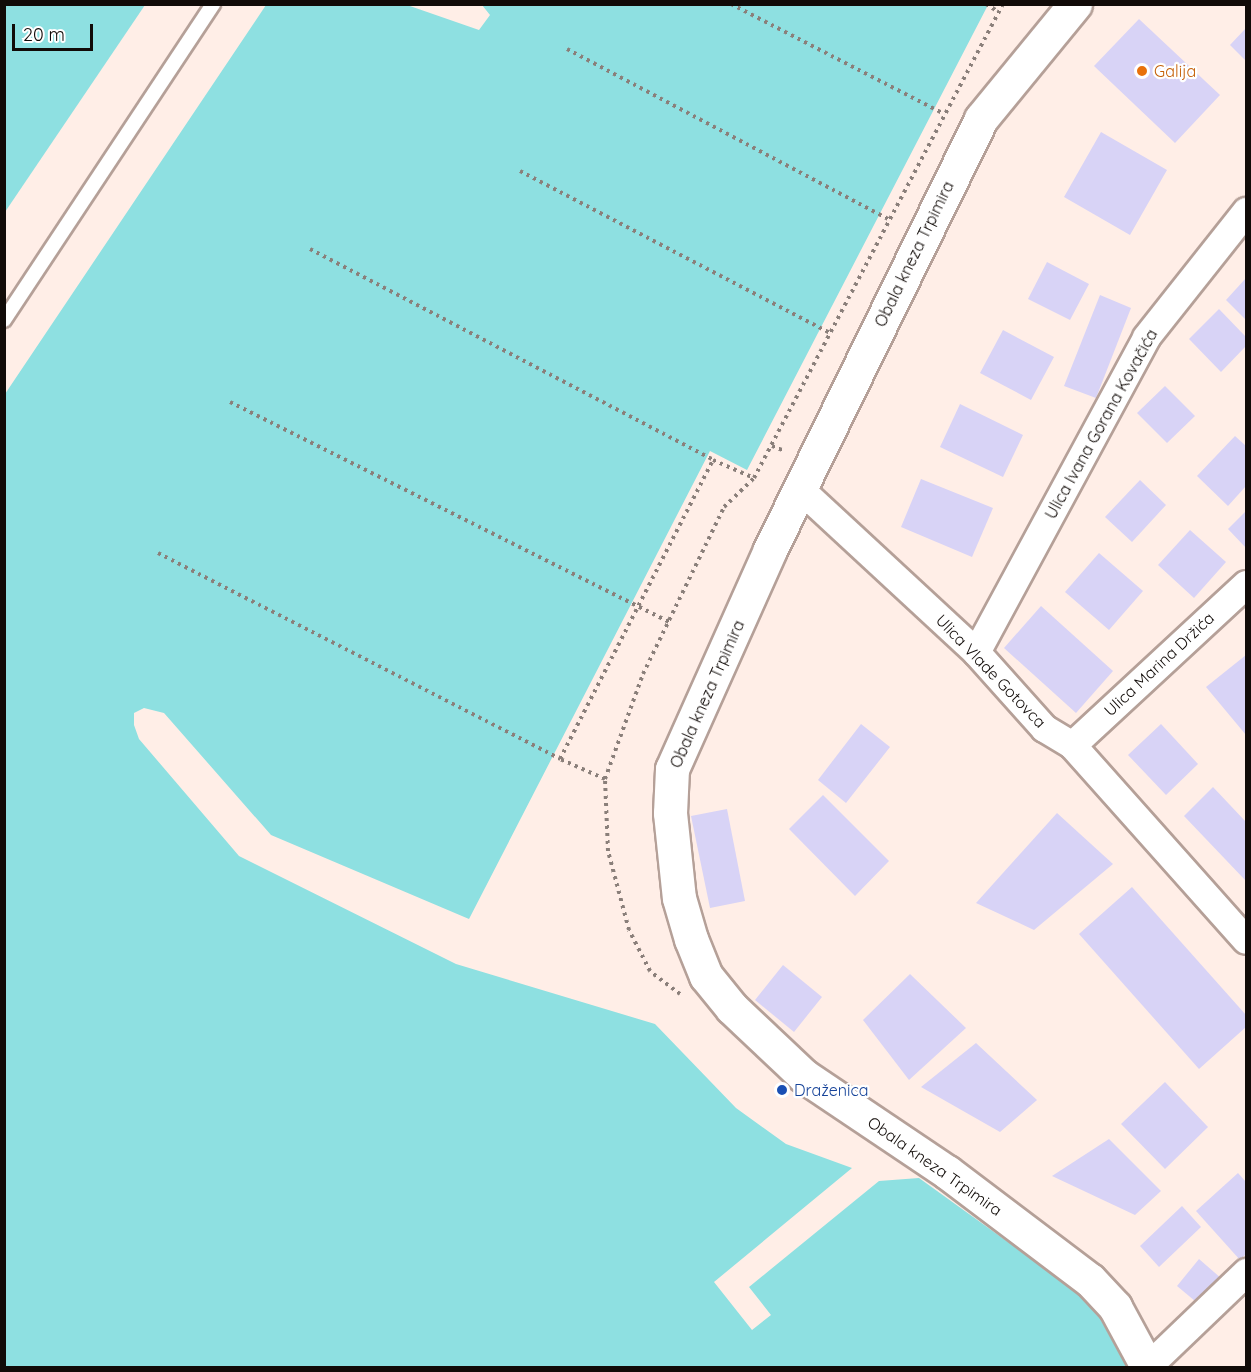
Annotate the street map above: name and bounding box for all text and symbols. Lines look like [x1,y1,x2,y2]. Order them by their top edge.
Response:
scale bar [15,12,96,50]
text: 20 m [23,23,65,46]
place label: Galija [1154,61,1196,81]
marker: Galija [1135,64,1149,78]
street label: Obala kneza Trpimira [870,178,958,330]
street label: Ulica Ivana Gorana Kovačića [1041,326,1161,522]
street label: Ulica Marina Držića [1100,608,1218,720]
street label: Ulica Vlade Gotovca [932,610,1050,732]
street label: Obala kneza Trpimira [666,617,748,771]
place label: Draženica [794,1080,869,1100]
marker: Draženica [775,1083,789,1097]
street label: Obala kneza Trpimira [864,1112,1006,1220]

